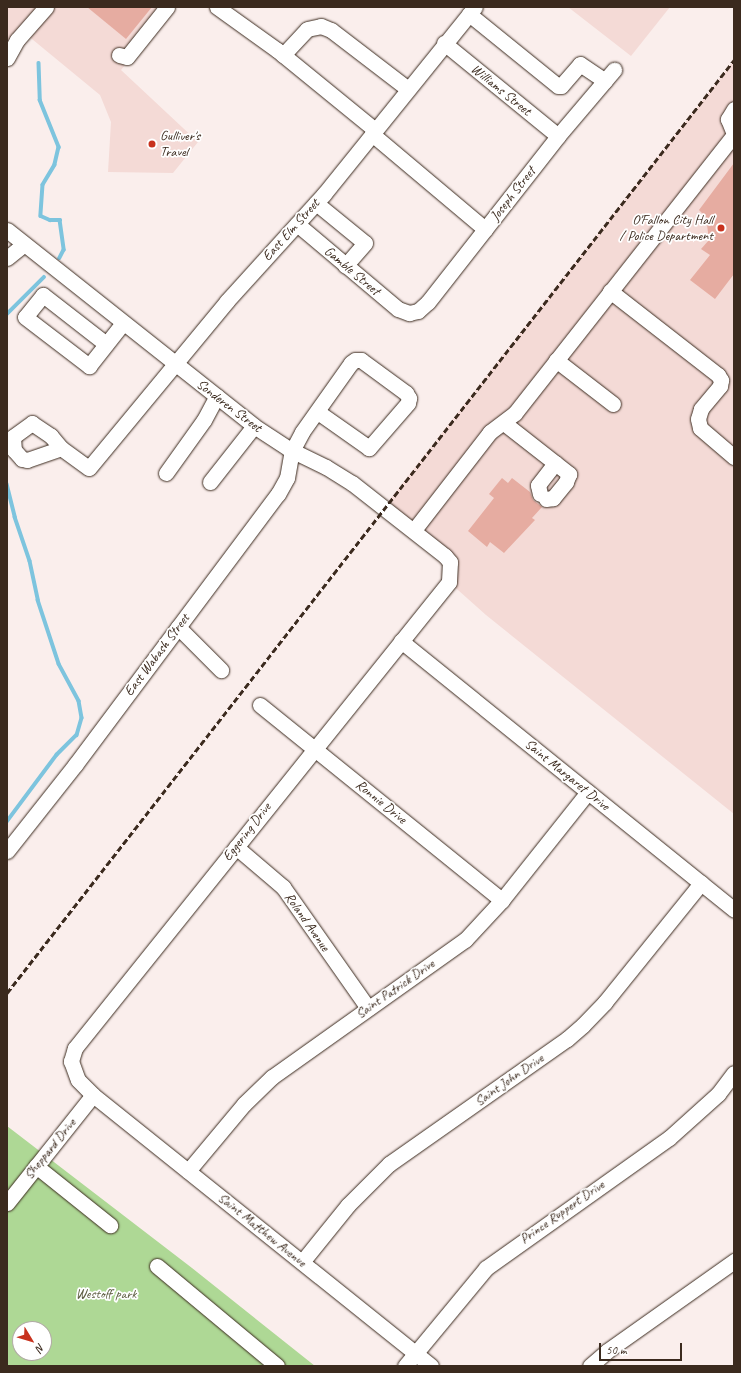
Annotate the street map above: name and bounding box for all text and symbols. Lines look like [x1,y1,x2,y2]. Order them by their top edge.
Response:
street label: Williams Street [467,61,535,119]
place label: Gulliver's Travel [160,128,200,160]
marker: Gulliver's Travel [147,139,157,149]
street label: Joseph Street [487,164,539,224]
street label: East Elm Street [258,195,324,265]
place label: O'Fallon City Hall / Police Department [619,212,713,244]
marker: O'Fallon City Hall / Police Department [716,223,726,233]
street label: Gamble Street [321,243,383,299]
street label: Sonderen Street [193,376,265,436]
street label: East Wabash Street [120,610,194,700]
street label: Saint Margaret Drive [521,736,613,814]
street label: Ronnie Drive [352,776,410,828]
street label: Eggering Drive [219,800,275,864]
street label: Roland Avenue [281,889,333,955]
street label: Saint Patrick Drive [352,955,438,1023]
street label: Saint John Drive [471,1050,547,1110]
street label: Sheppard Drive [20,1115,80,1183]
street label: Prince Ruppert Drive [517,1177,607,1247]
street label: Saint Matthew Avenue [214,1189,310,1271]
park label: Westoff park [75,1286,137,1302]
north arrow [12,1321,52,1361]
scale bar [601,1335,684,1361]
text: N [33,1341,48,1355]
text: 50 m [606,1342,626,1358]

